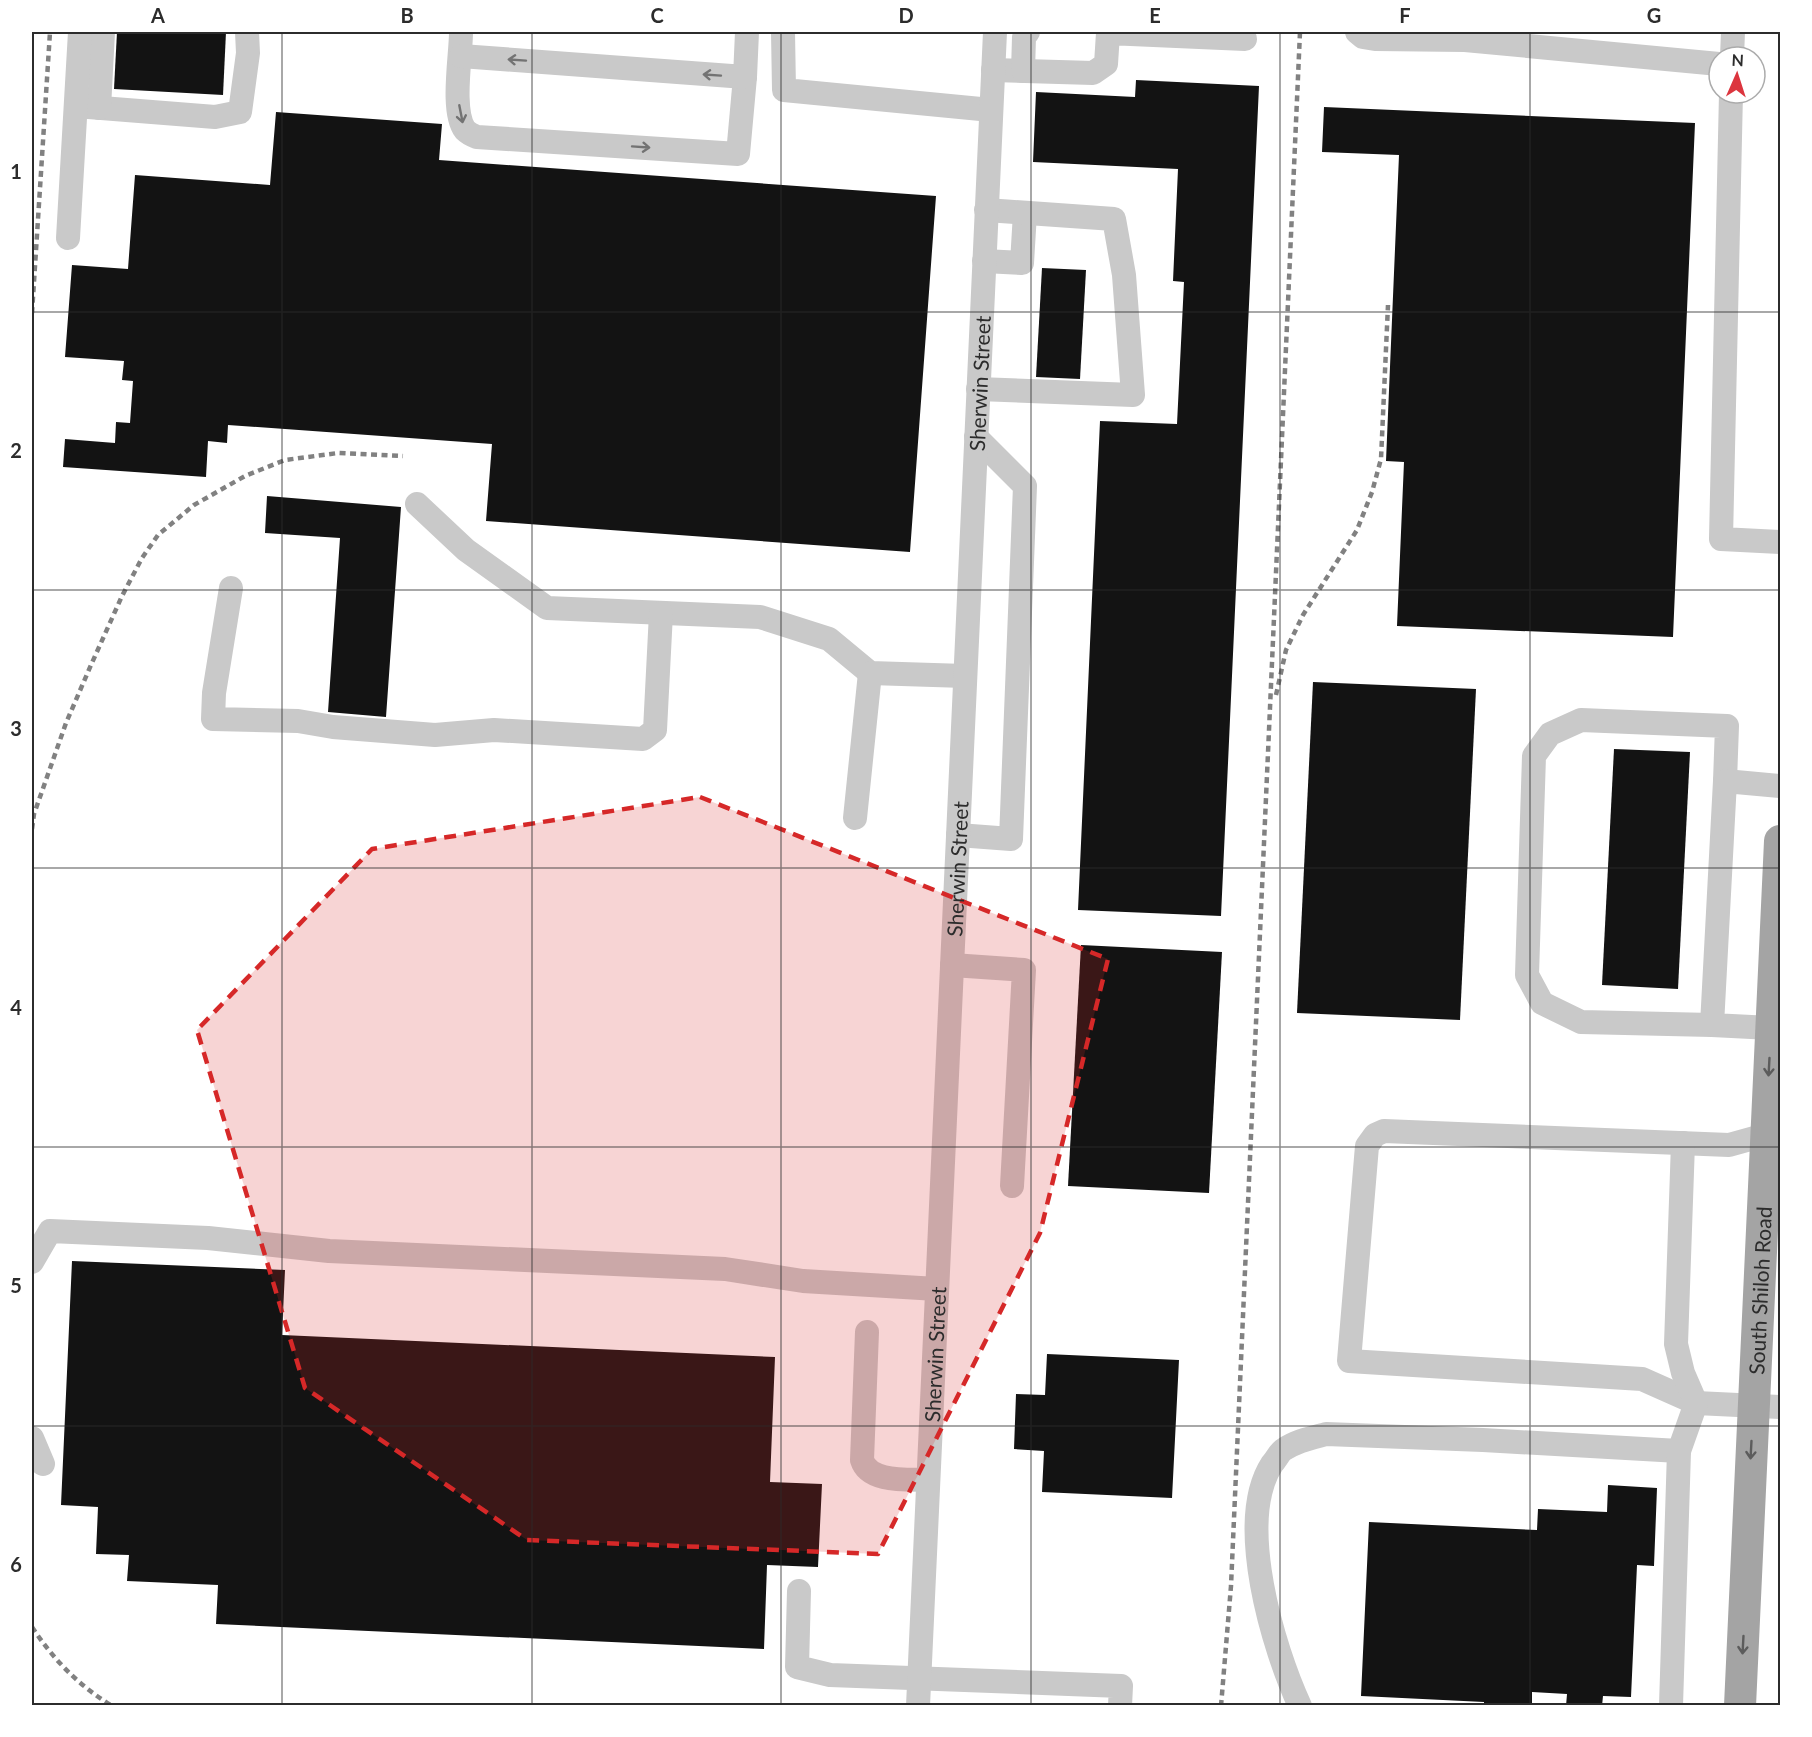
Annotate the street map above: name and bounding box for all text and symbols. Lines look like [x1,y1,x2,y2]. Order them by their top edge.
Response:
text: A [150,3,165,27]
text: B [400,3,414,27]
text: C [650,3,664,27]
text: D [898,3,914,27]
text: E [1149,3,1161,27]
text: F [1399,3,1411,27]
text: G [1647,3,1661,27]
north arrow [1707,45,1767,105]
text: N [1731,50,1744,69]
one-way arrow [508,54,528,65]
one-way arrow [702,69,722,80]
one-way arrow [456,104,467,123]
one-way arrow [630,142,650,153]
text: 1 [10,159,22,183]
street label: Sherwin Street [963,315,994,452]
text: 2 [10,438,22,462]
text: 3 [10,716,22,740]
street label: Sherwin Street [941,800,972,937]
text: 4 [10,995,22,1019]
one-way arrow [1763,1056,1774,1076]
street label: South Shiloh Road [1743,1206,1776,1375]
text: 5 [10,1273,22,1297]
street label: Sherwin Street [919,1286,950,1423]
one-way arrow [1746,1440,1757,1460]
text: 6 [10,1552,22,1576]
one-way arrow [1737,1635,1748,1655]

